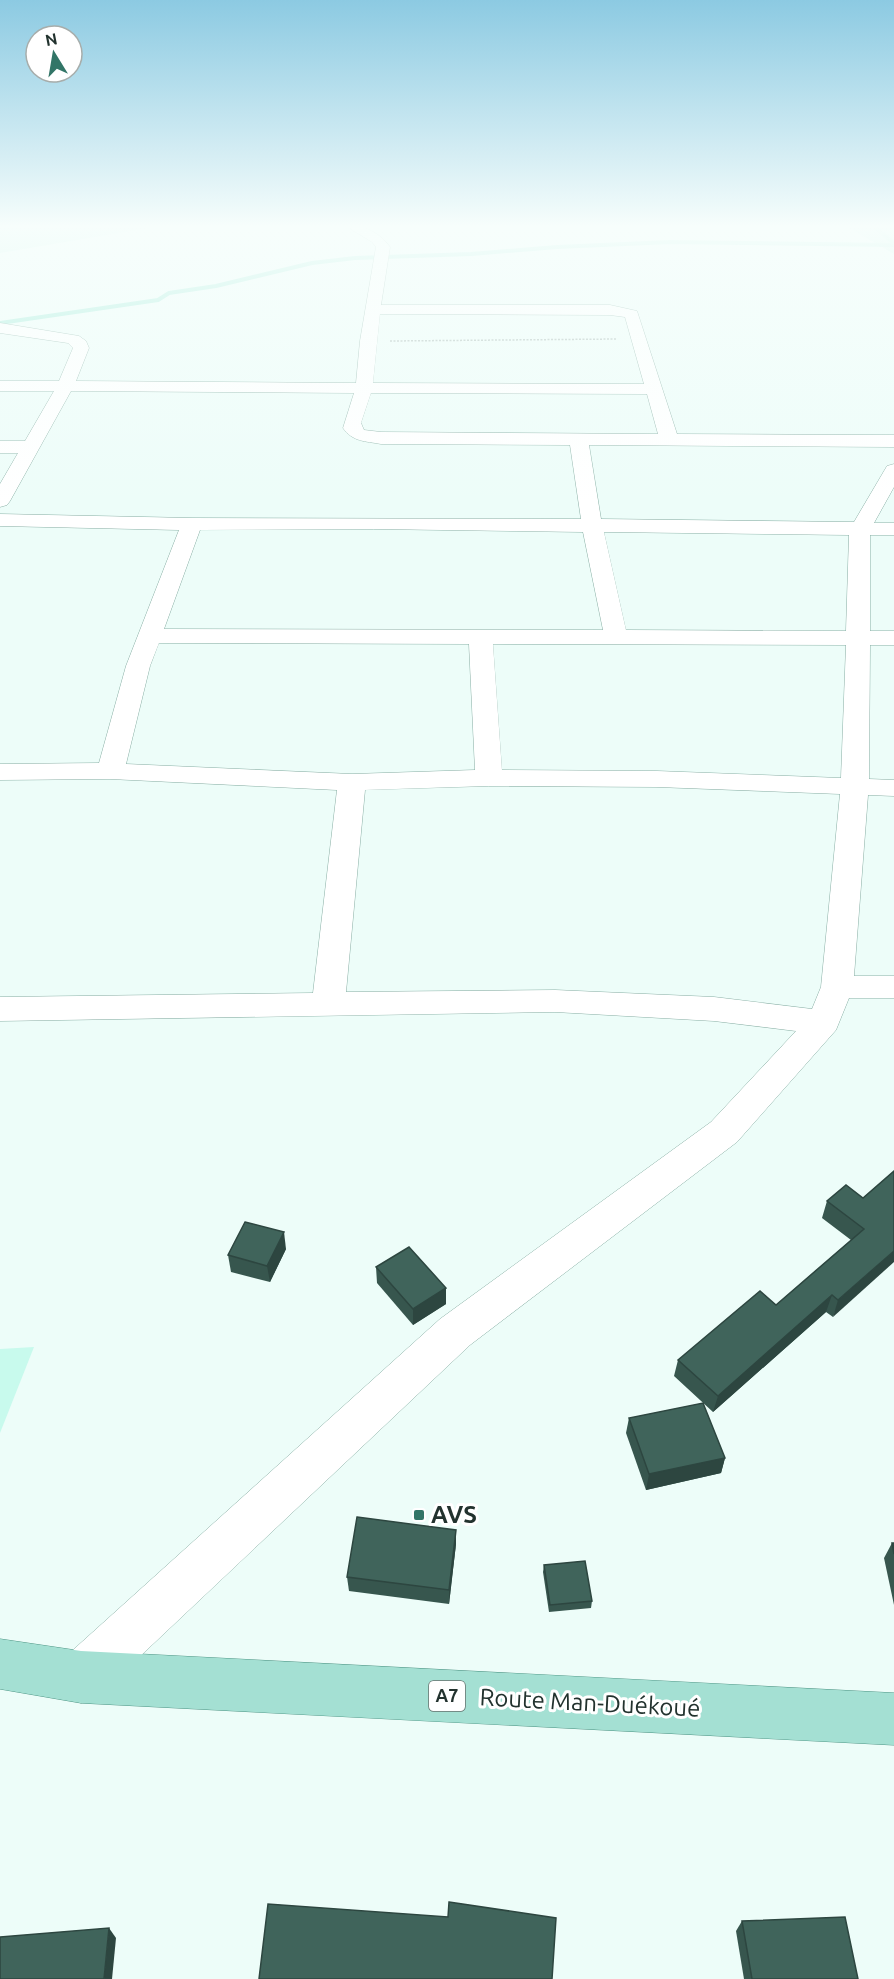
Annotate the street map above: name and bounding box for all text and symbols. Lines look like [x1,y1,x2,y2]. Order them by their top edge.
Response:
north arrow [24,24,84,84]
text: N [44,29,59,49]
place label: AVS [431,1501,477,1528]
marker: AVS [412,1508,426,1522]
road number: A7 [429,1681,465,1711]
street label: Route Man-Duékoué [479,1683,701,1722]

